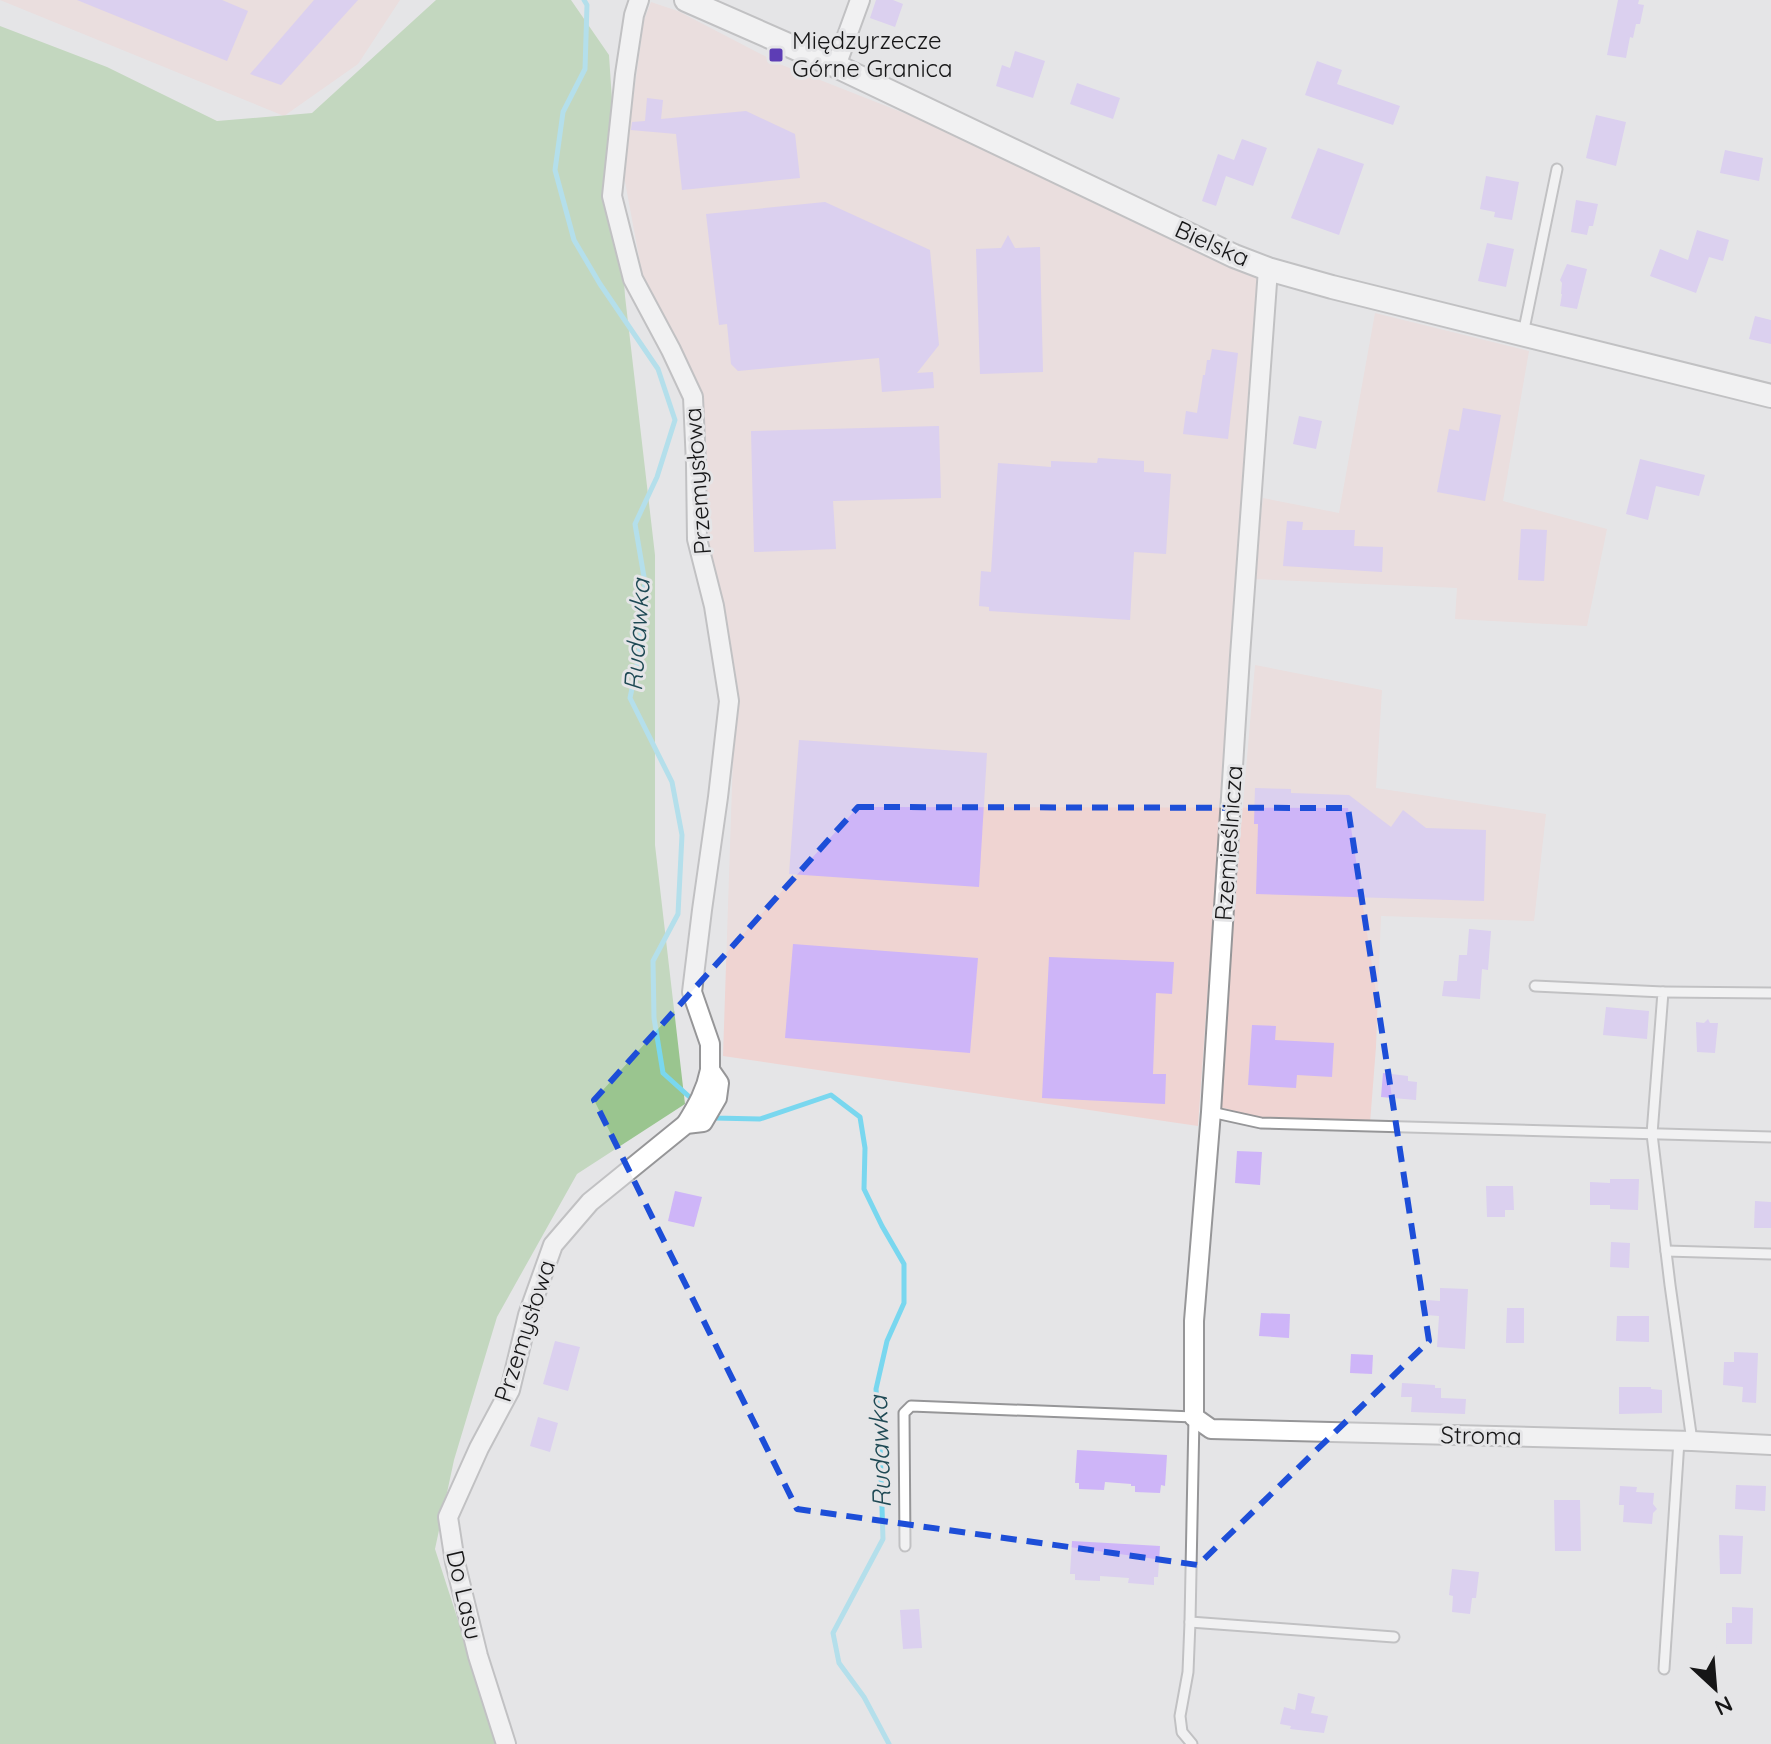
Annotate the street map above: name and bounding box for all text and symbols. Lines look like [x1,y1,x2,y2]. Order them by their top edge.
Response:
place label: Międzyrzecze Górne Granica [792,25,953,83]
marker: Międzyrzecze Górne Granica [767,46,785,64]
street label: Bielska [1170,213,1254,273]
street label: Przemysłowa [677,406,717,556]
water label: Rudawka [616,577,657,692]
street label: Rzemieślnicza [1208,764,1248,922]
street label: Przemysłowa [487,1256,561,1405]
water label: Rudawka [861,1394,898,1509]
street label: Stroma [1440,1419,1522,1451]
street label: Do Lasu [440,1547,490,1642]
north arrow [1675,1648,1755,1728]
text: N [1710,1690,1737,1722]

